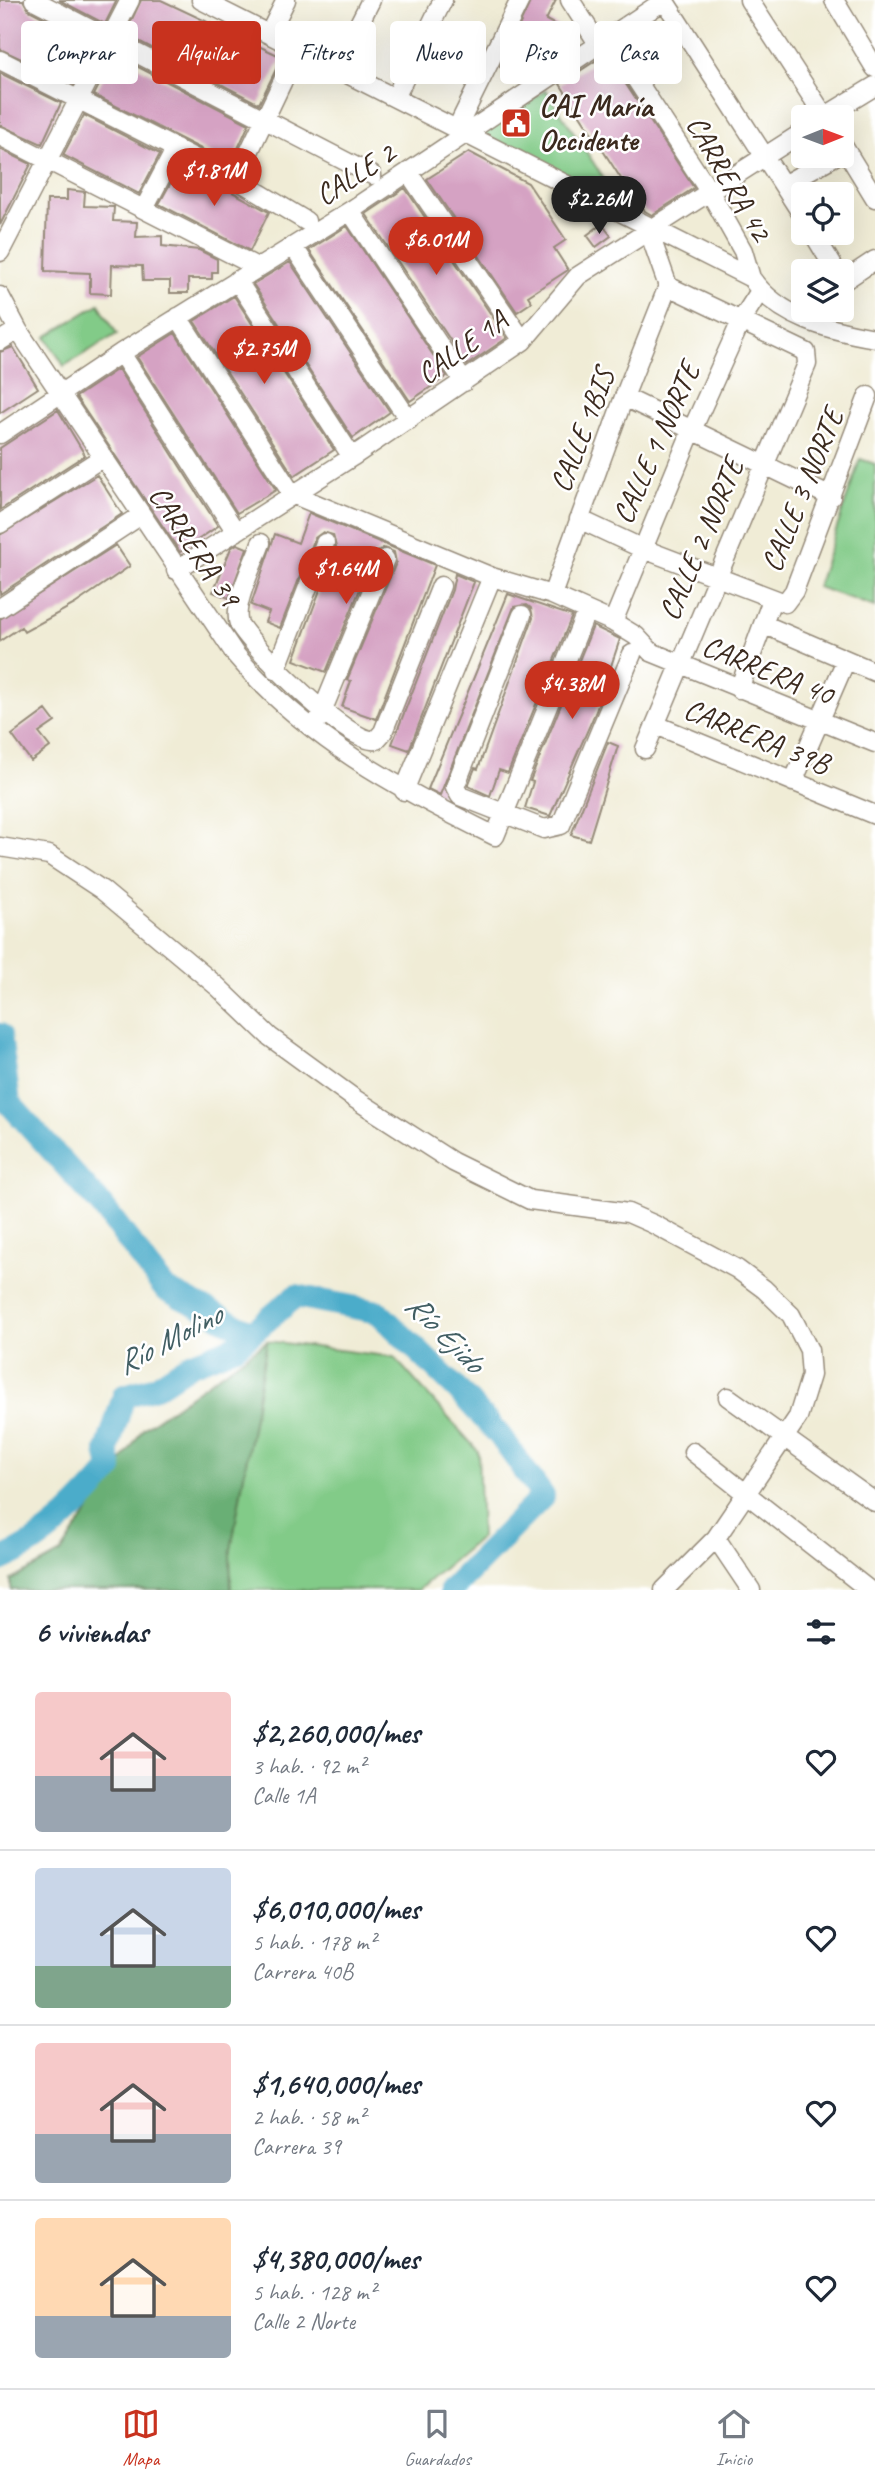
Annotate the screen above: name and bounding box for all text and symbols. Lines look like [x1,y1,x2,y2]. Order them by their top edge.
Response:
chip: Comprar [21,21,138,84]
chip: Alquilar [152,21,261,84]
chip: Filtros [275,21,376,84]
chip: Nuevo [390,21,486,84]
chip: Piso [500,21,580,84]
chip: Casa [594,21,682,84]
place label: CAI María Occidente [539,87,655,159]
north arrow [791,105,854,168]
map controls [791,105,854,322]
public building icon: CAI María Occidente [499,106,533,140]
street label: CARRERA 42 [678,109,781,250]
street label: CALLE 2 [308,133,404,214]
pin: $1.81M [157,148,271,208]
text: $1.81M [183,156,245,185]
pin: $2.26M [542,176,656,236]
button: locate [791,182,854,245]
text: $2.26M [567,184,631,213]
pin: $6.01M [379,218,493,277]
text: $6.01M [404,225,468,254]
button: layers [791,259,854,322]
street label: CALLE 1A [409,300,516,393]
pin: $2.75M [207,326,321,386]
text: $2.75M [233,334,295,363]
street label: CALLE 1 NORTE [604,353,710,529]
street label: CALLE 1BIS [541,359,624,497]
street label: CALLE 3 NORTE [752,400,853,577]
street label: CALLE 2 NORTE [650,449,754,626]
street label: CARRERA 39 [141,478,251,616]
pin: $1.64M [289,546,403,606]
text: $1.64M [314,554,378,583]
street label: CARRERA 40 [697,626,842,714]
pin: $4.38M [515,662,629,721]
text: $4.38M [541,669,603,698]
street label: CARRERA 39B [679,690,838,783]
water label: Río Ejido [397,1285,496,1384]
water label: Río Molino [109,1292,233,1384]
text: 6 viviendas [35,1613,148,1651]
icon: filters [802,1613,840,1651]
text: $2,260,000/mes [252,1714,420,1752]
icon: home [91,1720,175,1804]
icon: heart [802,1743,840,1781]
text: 3 hab. · 92 m² [252,1752,365,1781]
text: Calle 1A [252,1781,316,1810]
text: $6,010,000/mes [252,1890,420,1928]
icon: home [91,1896,175,1980]
icon: heart [802,1919,840,1957]
text: 5 hab. · 178 m² [252,1928,376,1957]
text: Carrera 40B [252,1957,353,1986]
text: $1,640,000/mes [252,2065,420,2103]
icon: home [91,2071,175,2155]
icon: heart [802,2094,840,2132]
text: 2 hab. · 58 m² [252,2103,365,2132]
text: Carrera 39 [252,2132,341,2161]
text: $4,380,000/mes [252,2240,419,2278]
icon: home [91,2246,175,2330]
icon: heart [802,2269,840,2307]
text: 5 hab. · 128 m² [252,2278,376,2307]
text: Calle 2 Norte [252,2307,355,2336]
tab: Mapa [122,2405,160,2471]
tab: Guardados [404,2405,471,2471]
tab: Inicio [715,2405,753,2471]

